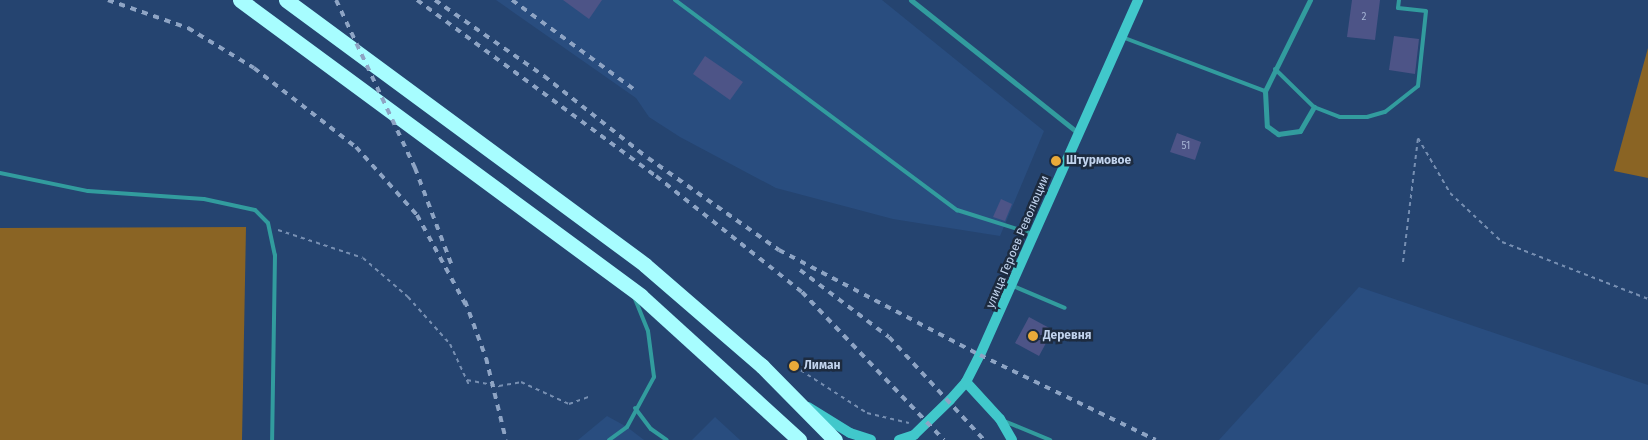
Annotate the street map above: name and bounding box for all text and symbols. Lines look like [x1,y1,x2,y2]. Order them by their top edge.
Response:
house number: 2 [1362,12,1366,24]
house number: 51 [1182,141,1190,153]
place label: Штурмовое [1066,154,1131,168]
marker: Штурмовое [1050,155,1062,167]
street label: улица Героев Революции [983,173,1053,311]
place label: Деревня [1043,329,1091,343]
marker: Деревня [1027,330,1039,342]
place label: Лиман [804,359,841,373]
marker: Лиман [788,360,800,372]

